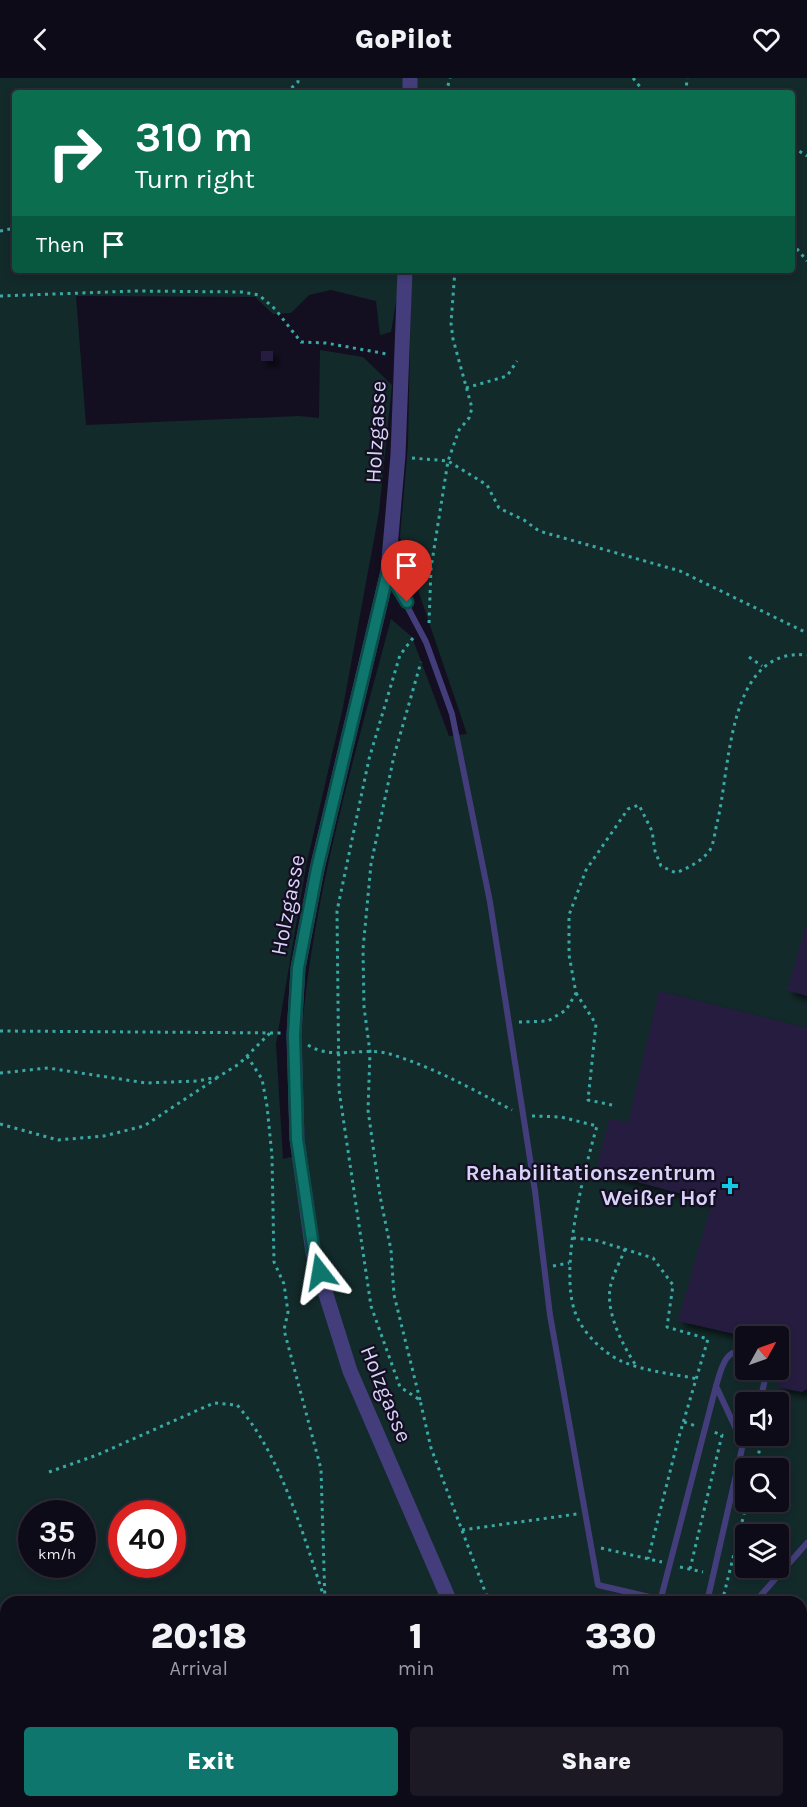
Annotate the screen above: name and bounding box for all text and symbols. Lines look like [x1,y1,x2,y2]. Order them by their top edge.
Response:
icon: back [24,23,57,56]
text: GoPilot [355,23,452,55]
icon: heart [750,23,783,56]
text: 310 m [135,112,253,162]
icon: right [36,114,114,192]
text: Turn right [135,163,255,195]
icon: arrive [97,228,130,261]
text: Then [36,232,85,258]
street label: Holzgasse [360,380,392,484]
pin [381,540,432,602]
icon: arrive [390,549,423,582]
street label: Holzgasse [265,852,311,958]
place label: Rehabilitationszentrum Weißer Hof [466,1160,717,1211]
marker: Rehabilitationszentrum Weißer Hof [721,1177,739,1195]
position arrow [288,1240,352,1304]
north arrow [735,1326,789,1380]
map controls [735,1326,789,1578]
street label: Holzgasse [355,1342,417,1446]
button: sound [735,1392,789,1446]
button: search [735,1458,789,1512]
speed limit sign: 40 [108,1500,186,1578]
text: 35 [39,1514,75,1550]
button: layers [735,1524,789,1578]
text: km/h [38,1545,76,1563]
text: 20:18 [151,1615,247,1657]
text: 1 [409,1615,423,1657]
text: 330 [585,1615,656,1657]
text: Arrival [170,1657,228,1680]
text: min [398,1657,434,1680]
text: m [611,1657,630,1680]
button: Exit [24,1727,398,1796]
button: Share [410,1727,783,1796]

